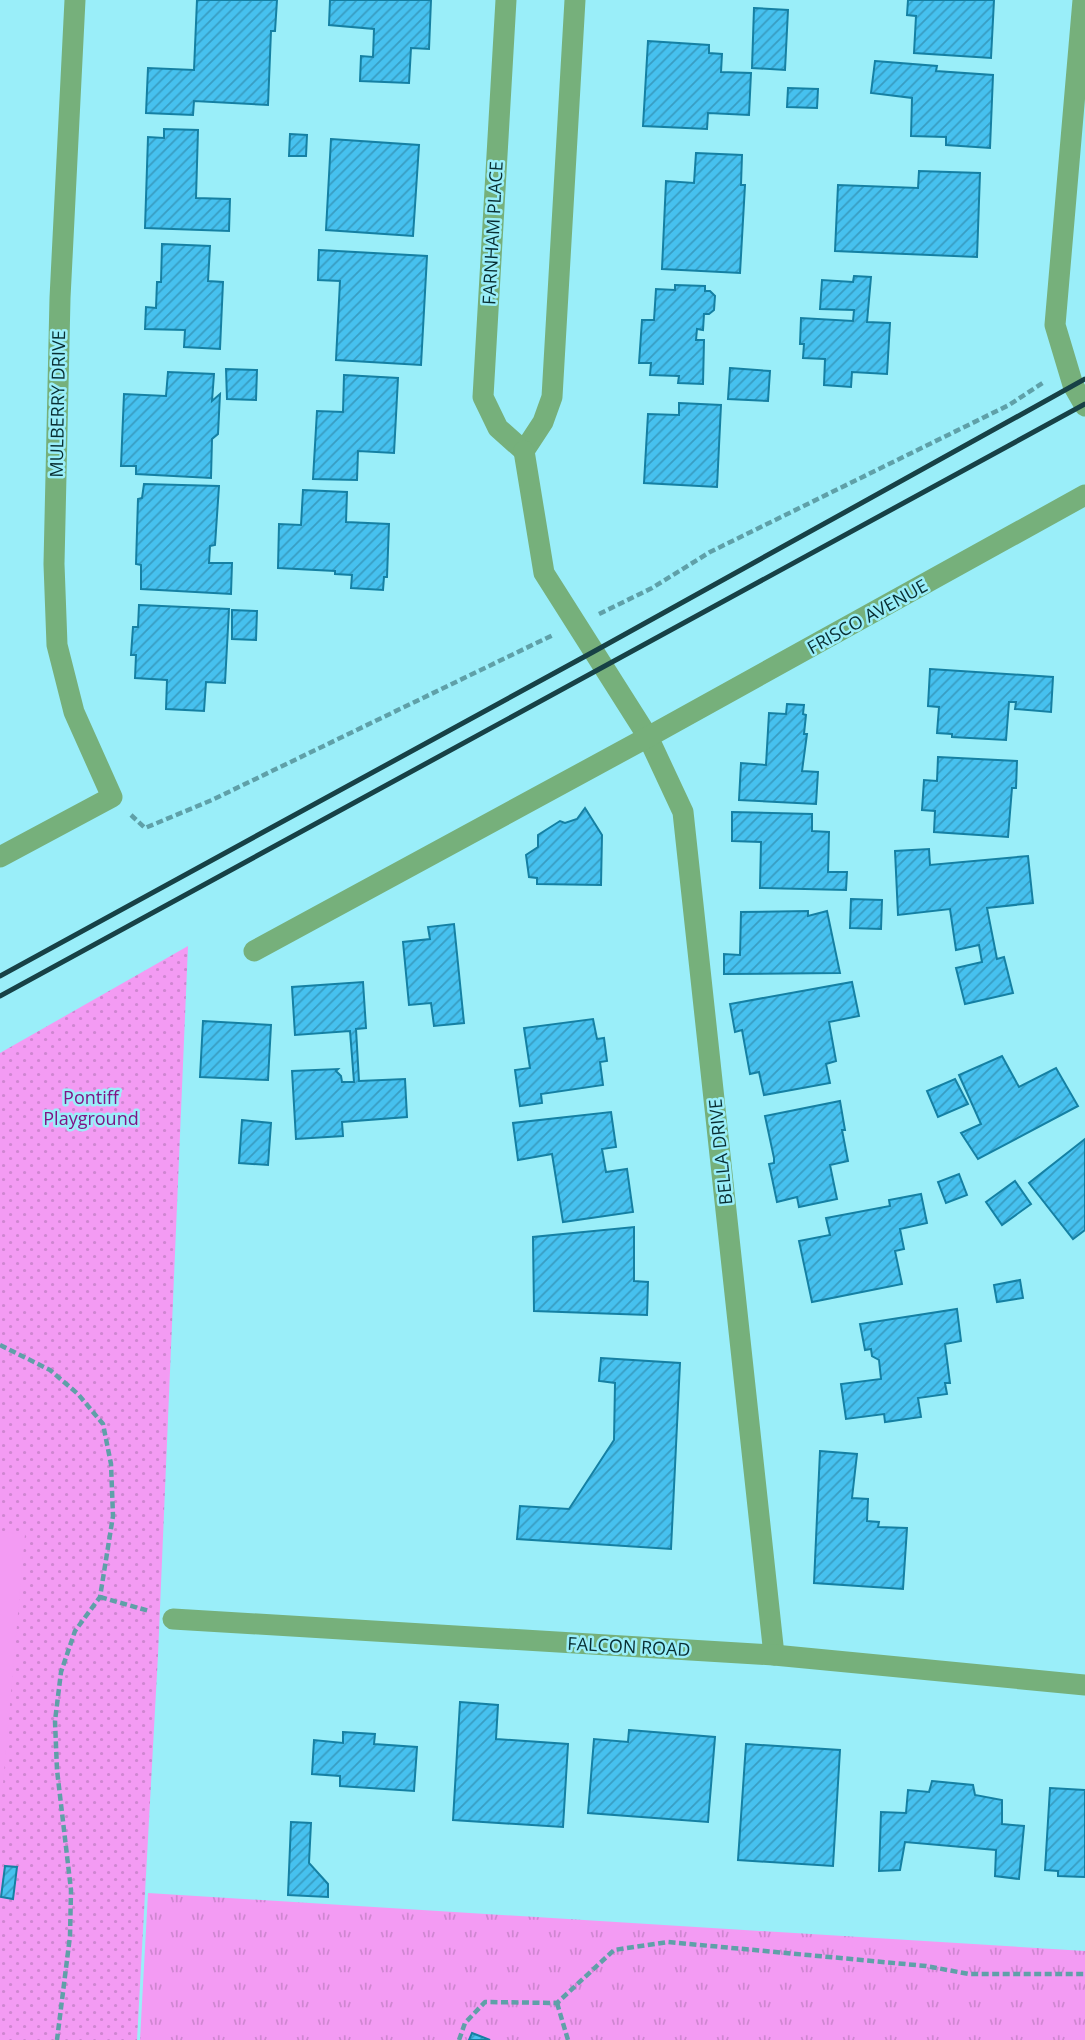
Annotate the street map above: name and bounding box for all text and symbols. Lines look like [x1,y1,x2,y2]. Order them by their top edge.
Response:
street label: FARNHAM PLACE [476,161,508,305]
street label: MULBERRY DRIVE [44,330,70,478]
street label: FRISCO AVENUE [803,573,931,659]
park label: Pontiff Playground [43,1085,139,1130]
street label: BELLA DRIVE [703,1098,737,1206]
street label: FALCON ROAD [567,1631,691,1661]

